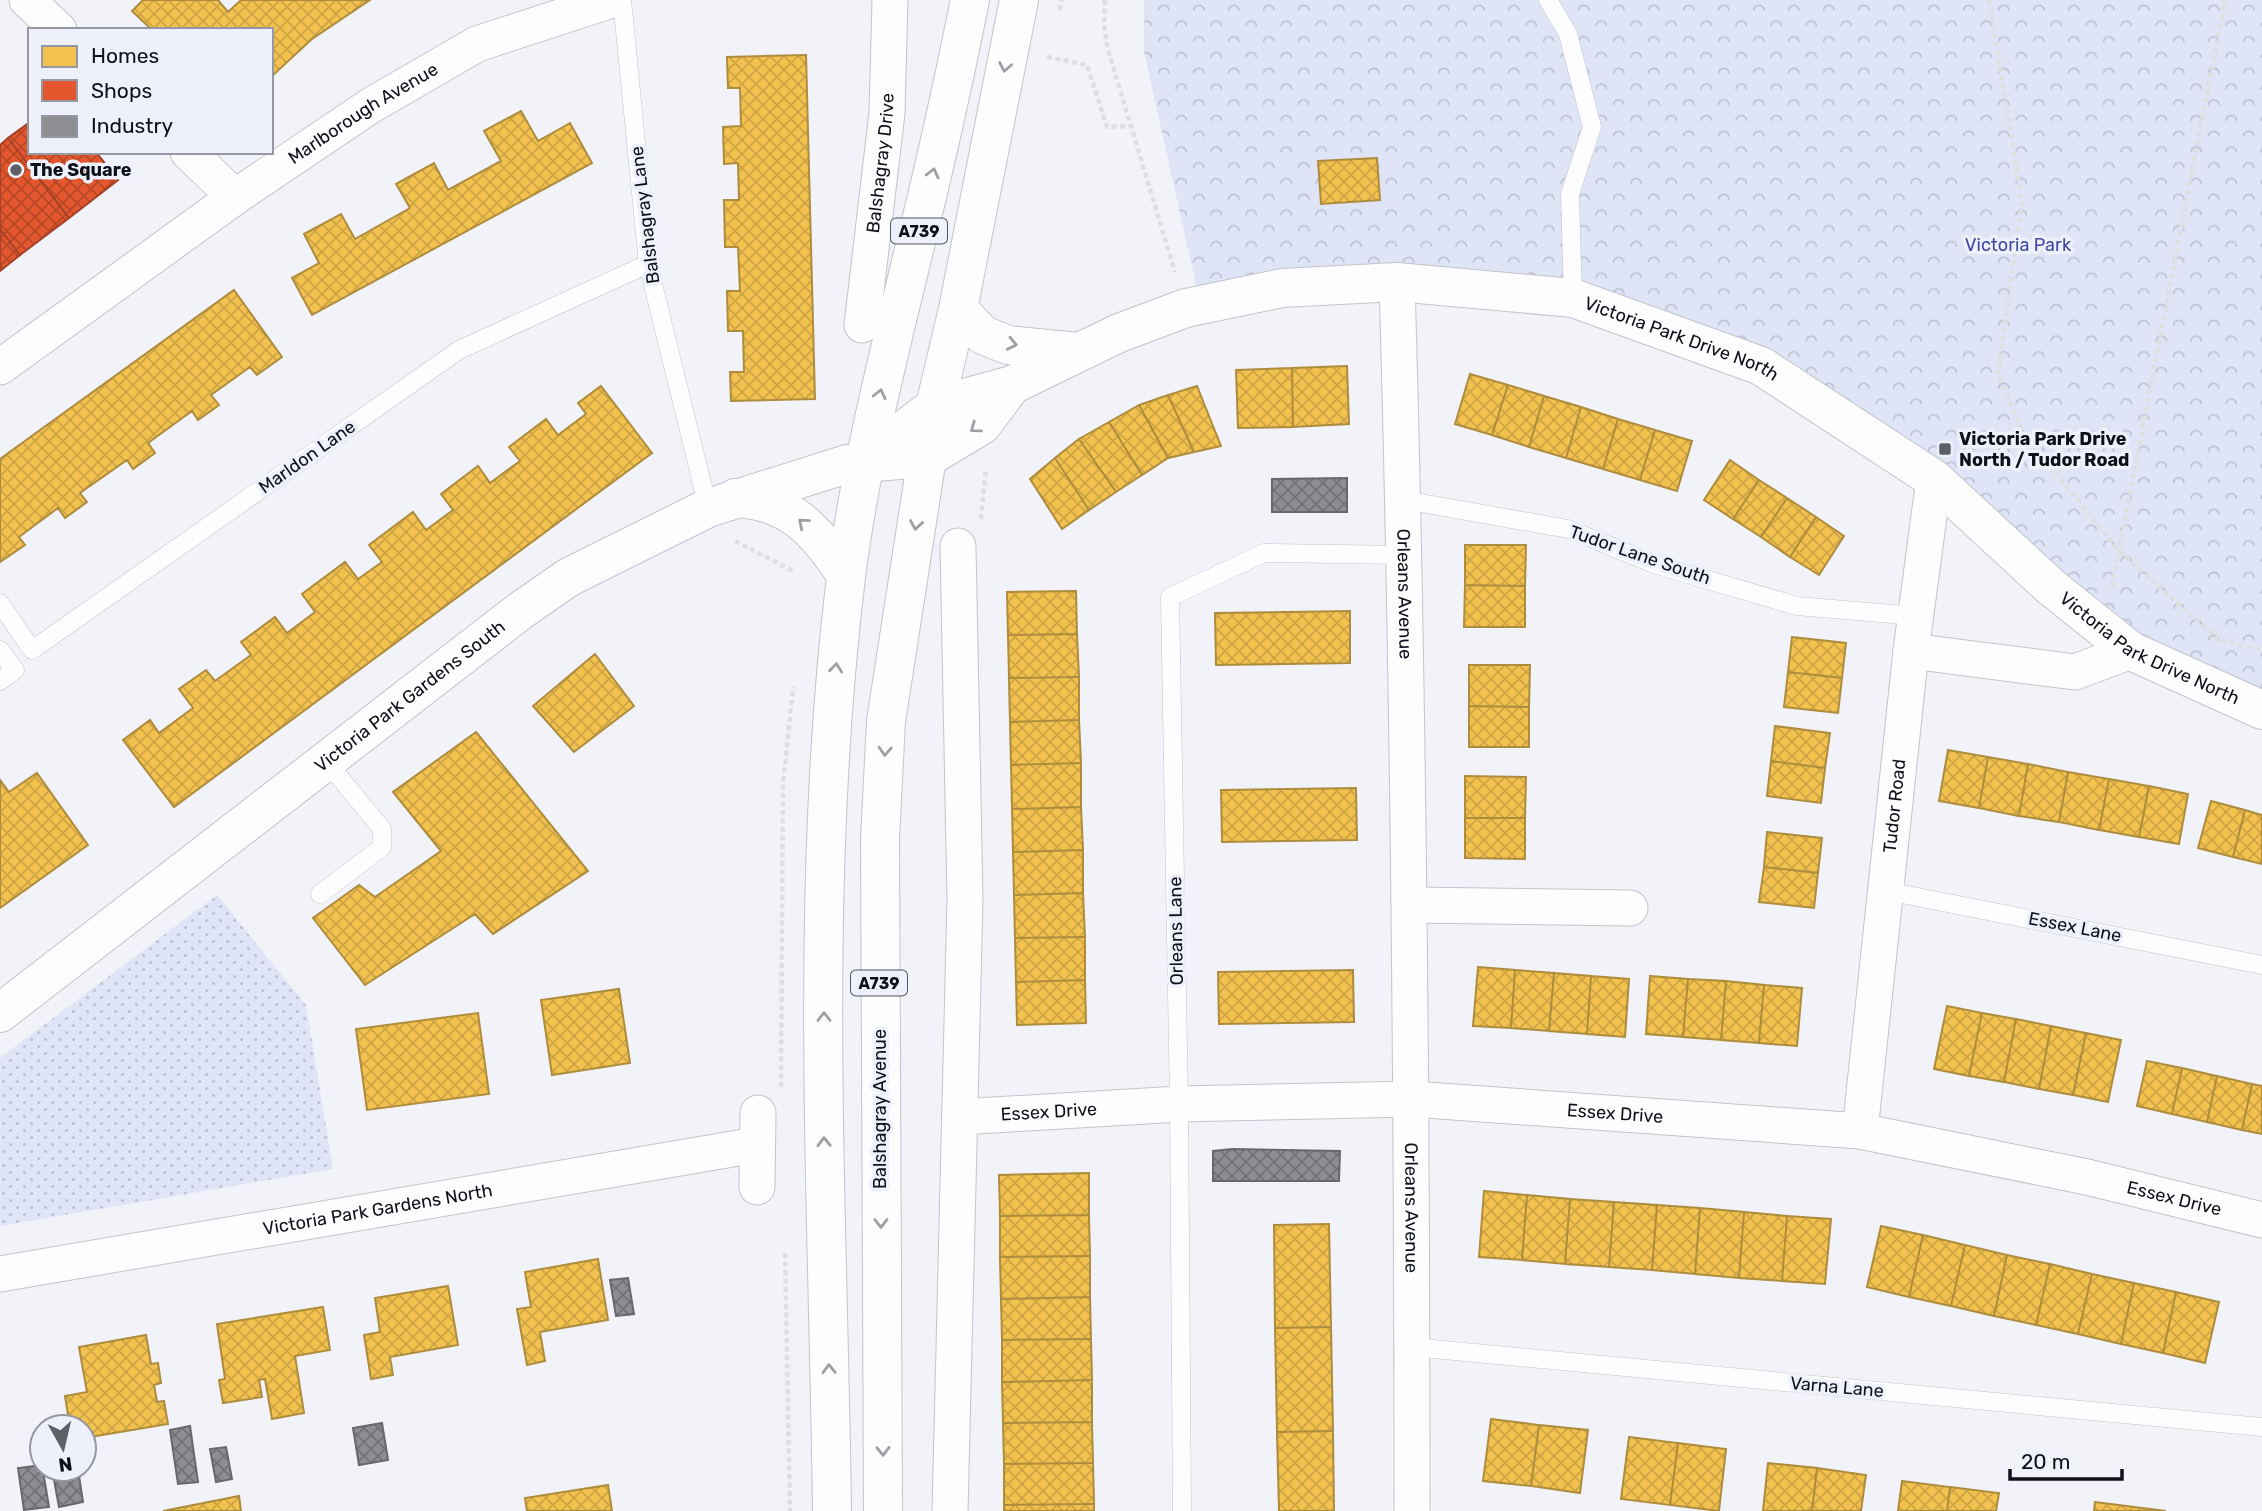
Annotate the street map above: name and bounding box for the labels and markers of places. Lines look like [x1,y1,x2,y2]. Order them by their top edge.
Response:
place label: The Square [30,159,132,181]
marker: The Square [8,162,24,178]
place label: Victoria Park Drive North / Tudor Road [1959,428,2129,471]
marker: Victoria Park Drive North / Tudor Road [1937,441,1953,457]

